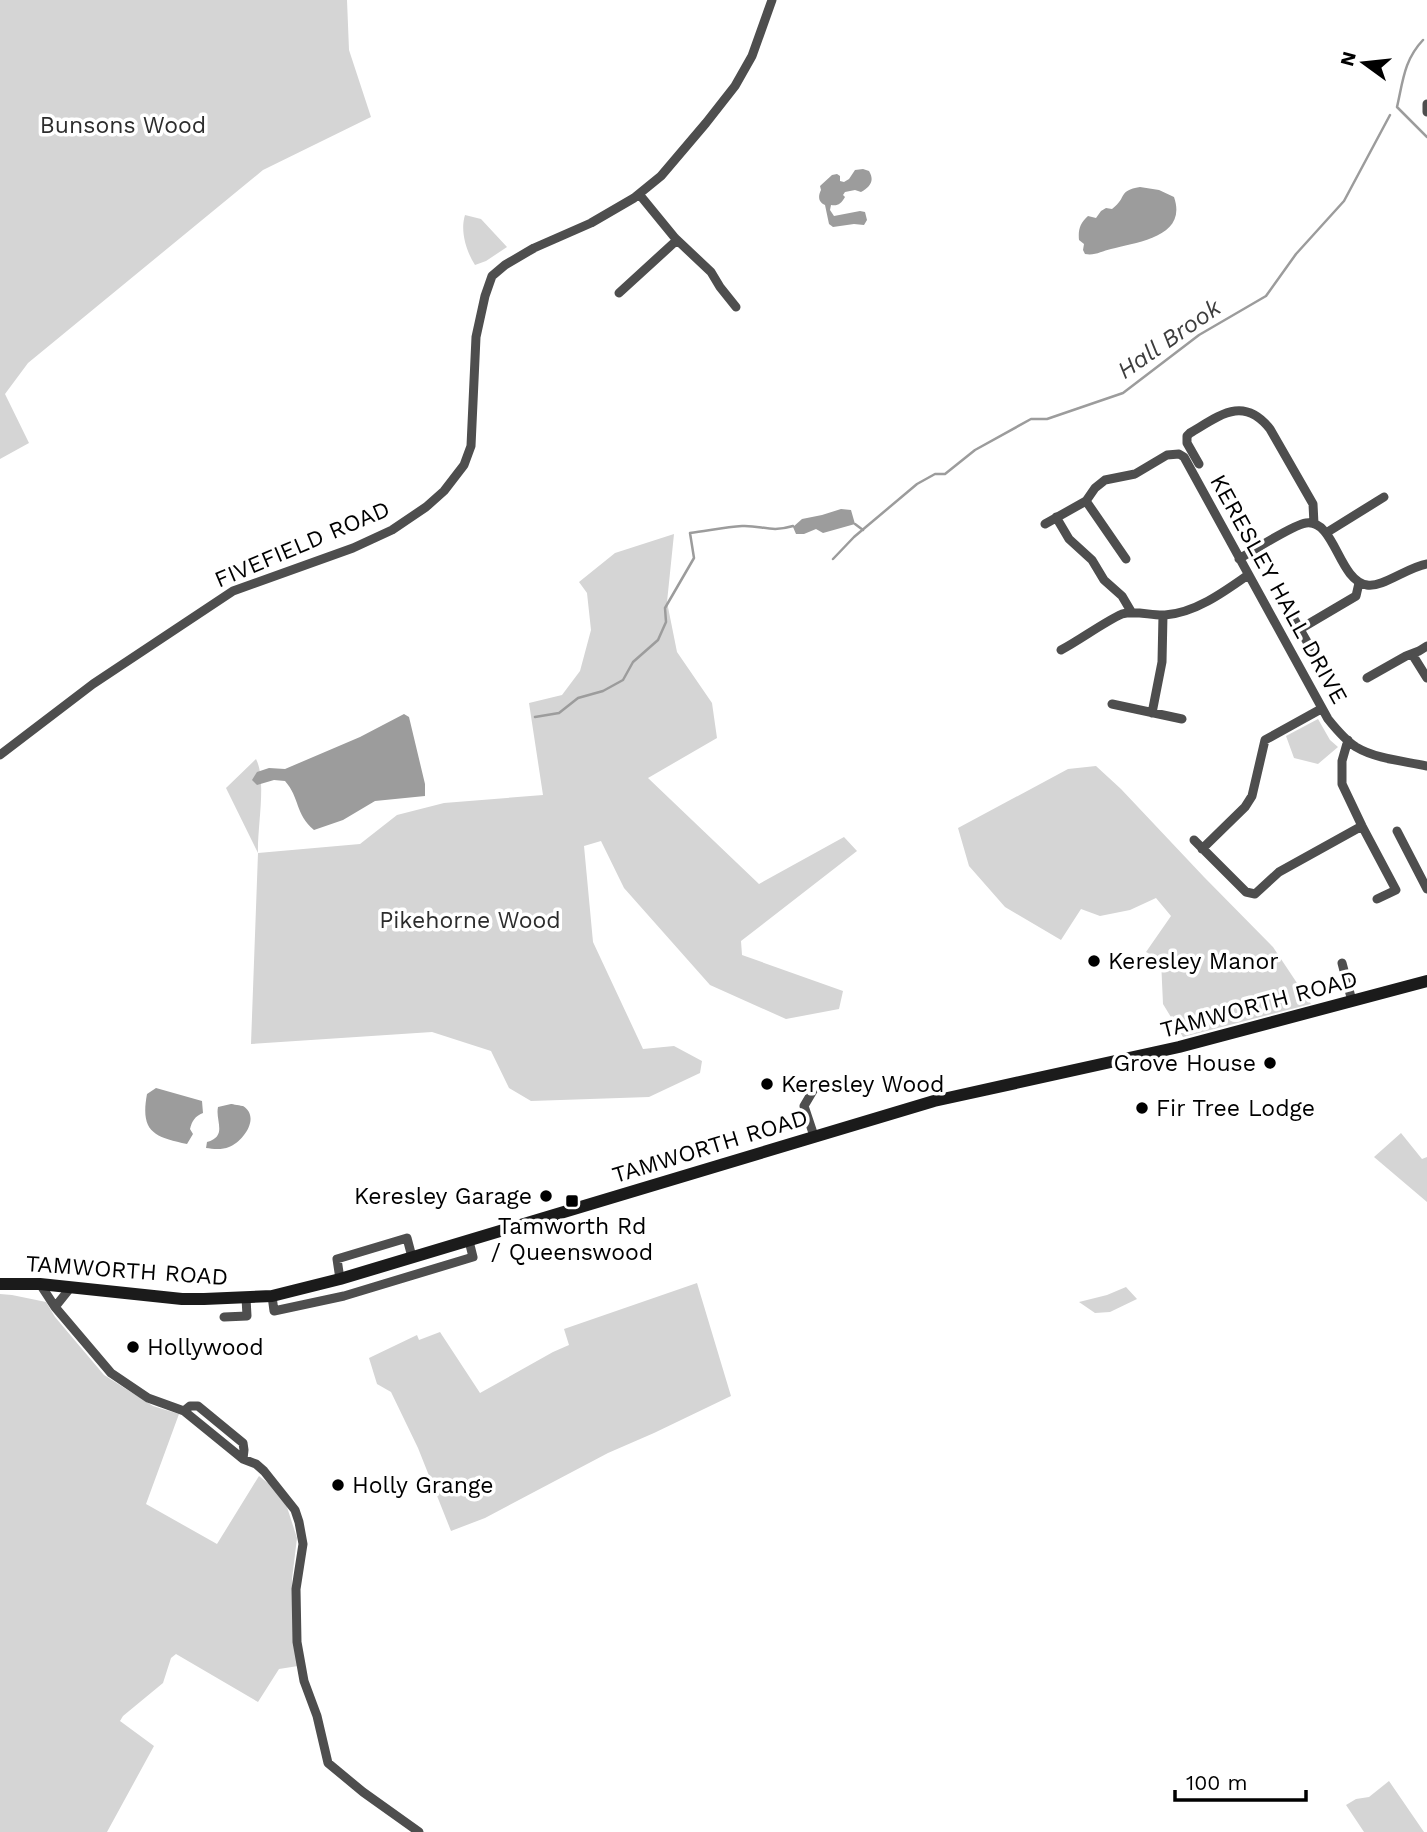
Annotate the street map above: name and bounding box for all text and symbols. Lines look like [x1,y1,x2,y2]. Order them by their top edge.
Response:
north arrow [1329,28,1399,98]
text: N [1335,49,1361,69]
park label: Bunsons Wood [40,112,206,139]
water label: Hall Brook [1112,293,1227,385]
street label: KERESLEY HALL DRIVE [1204,470,1353,709]
street label: FIVEFIELD ROAD [211,495,394,594]
park label: Pikehorne Wood [379,907,561,934]
place label: Keresley Manor [1108,948,1279,975]
marker: Keresley Manor [1086,953,1102,969]
street label: TAMWORTH ROAD [1158,965,1361,1044]
place label: Grove House [1113,1050,1256,1077]
marker: Grove House [1262,1055,1278,1071]
place label: Keresley Wood [781,1071,944,1098]
marker: Keresley Wood [759,1076,775,1092]
place label: Fir Tree Lodge [1156,1095,1315,1122]
marker: Fir Tree Lodge [1134,1100,1150,1116]
street label: TAMWORTH ROAD [609,1104,811,1189]
place label: Keresley Garage [354,1183,532,1210]
marker: Keresley Garage [538,1188,554,1204]
marker: Tamworth Rd / Queenswood [564,1193,580,1209]
place label: Tamworth Rd / Queenswood [491,1213,653,1266]
street label: TAMWORTH ROAD [25,1250,229,1291]
place label: Hollywood [147,1334,264,1361]
marker: Hollywood [125,1339,141,1355]
place label: Holly Grange [352,1472,494,1499]
marker: Holly Grange [330,1477,346,1493]
scale bar [1175,1758,1306,1802]
text: 100 m [1186,1770,1248,1795]

